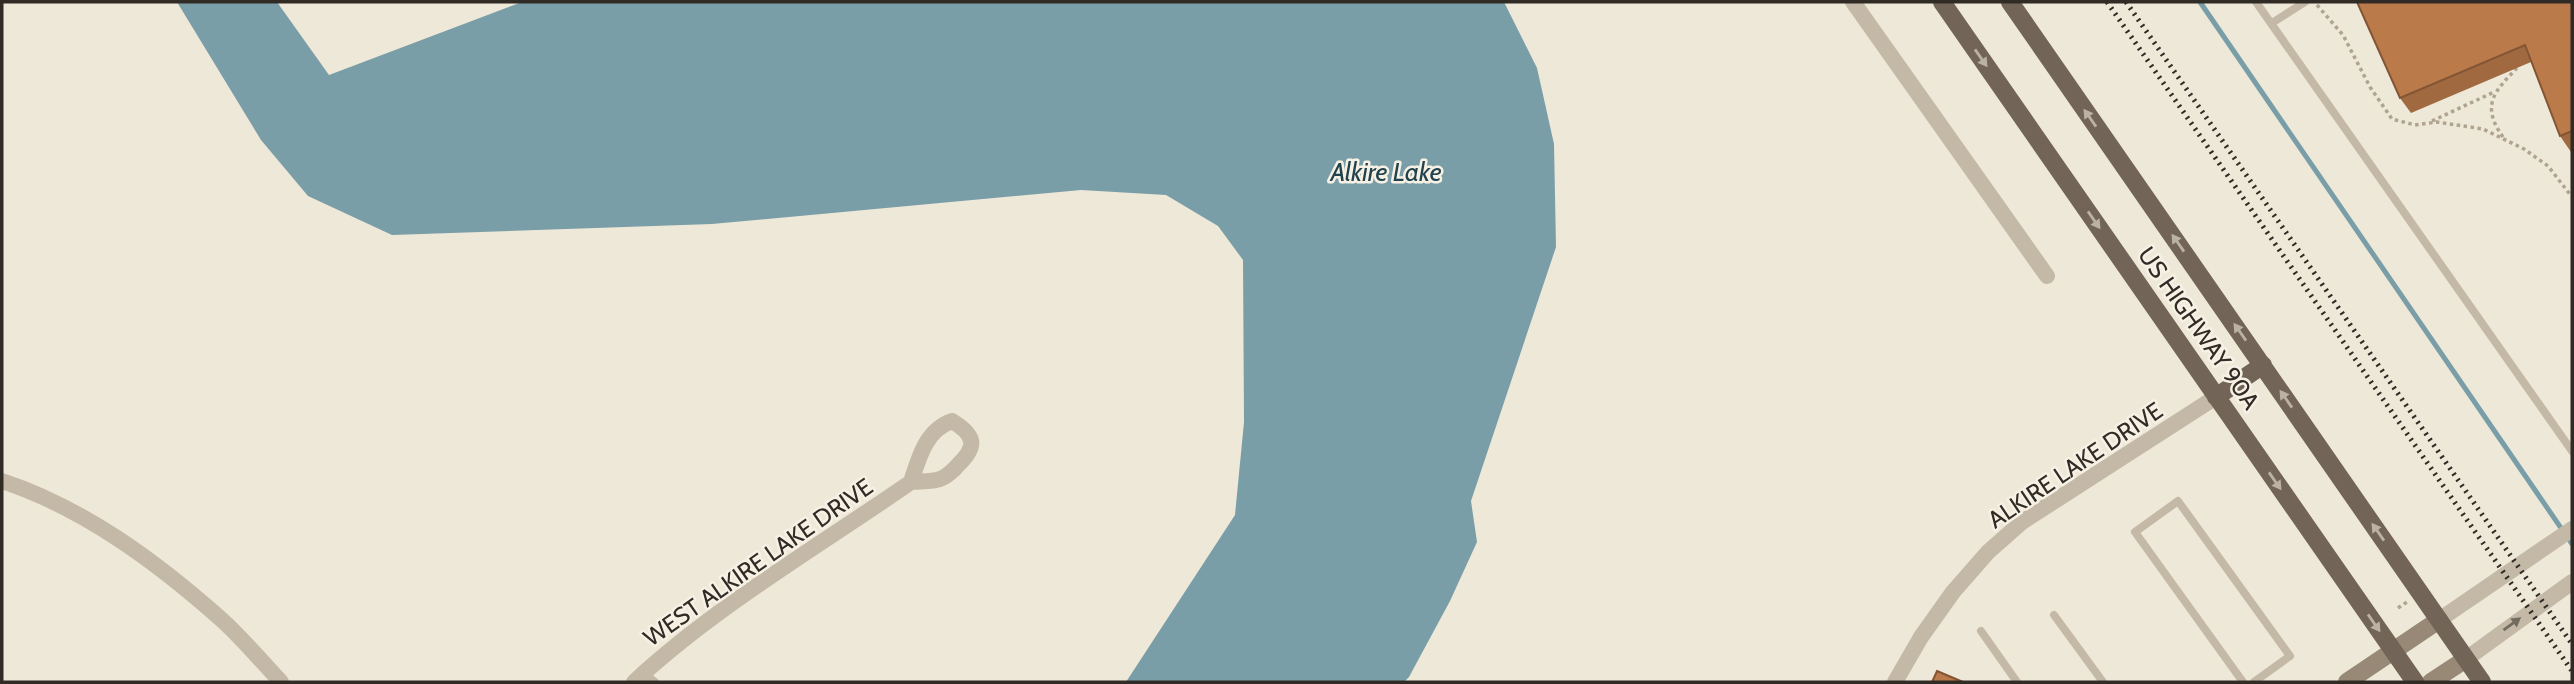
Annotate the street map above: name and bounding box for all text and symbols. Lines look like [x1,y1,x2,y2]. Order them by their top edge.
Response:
one-way arrow [1974,49,1988,67]
one-way arrow [2083,109,2097,127]
water label: Alkire Lake [1329,156,1442,188]
one-way arrow [2087,210,2100,229]
one-way arrow [2171,234,2185,252]
street label: US HIGHWAY 90A [2132,241,2266,415]
one-way arrow [2233,323,2247,341]
one-way arrow [2279,390,2293,408]
street label: ALKIRE LAKE DRIVE [1982,396,2168,534]
street label: WEST ALKIRE LAKE DRIVE [638,472,878,652]
one-way arrow [2268,472,2282,490]
one-way arrow [2371,523,2385,541]
one-way arrow [2367,614,2381,632]
one-way arrow [2503,618,2521,632]

